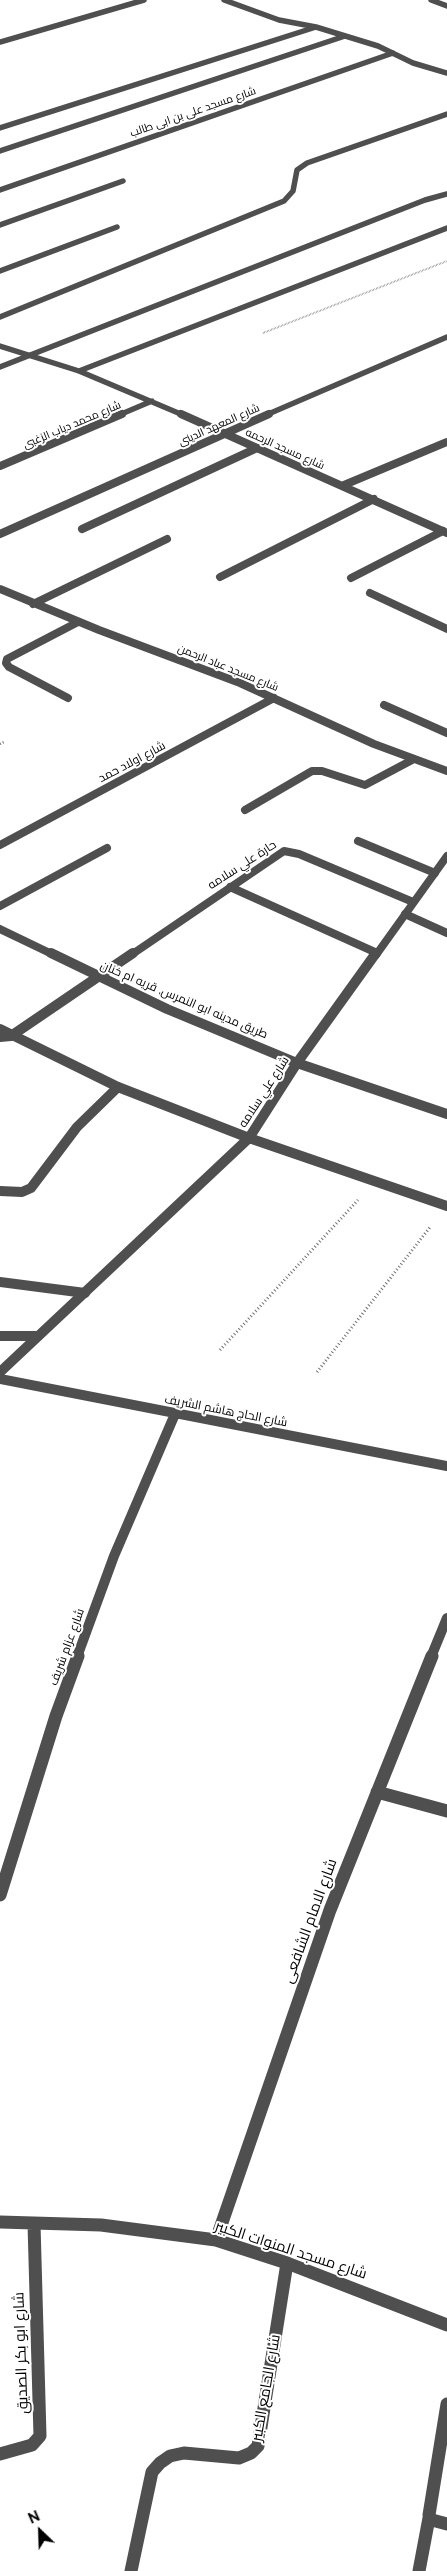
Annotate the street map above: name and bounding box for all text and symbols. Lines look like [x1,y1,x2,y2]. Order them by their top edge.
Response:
street label: شارع مسجد على بن ابى طالب [128,84,258,140]
street label: شارع محمد دياب الزغبى [21,398,123,452]
street label: شارع المعهد الدينى [176,401,262,449]
street label: شارع مسجد الرحمه [243,426,327,472]
street label: شارع مسجد عباد الرحمن [176,642,280,694]
street label: شارع اولاد حمد [96,738,168,786]
street label: حارة علي سلامه [205,837,279,893]
street label: طريق مدينه ابو النمرس, قريه ام خنان [98,958,270,1042]
street label: شارع علي سلامه [236,1054,292,1130]
street label: شارع الحاج هاشم الشريف [163,1392,289,1430]
street label: شارع عزام شريف [46,1607,88,1687]
street label: شارع الامام الشافعى [279,1856,341,1986]
street label: شارع مسجد المنوات الكبير [213,2217,369,2283]
street label: شارع ابو بكر الصديق [10,2292,32,2414]
street label: شارع الجامع الكبير [248,2333,284,2443]
north arrow [15,2506,65,2556]
text: N [26,2508,42,2527]

